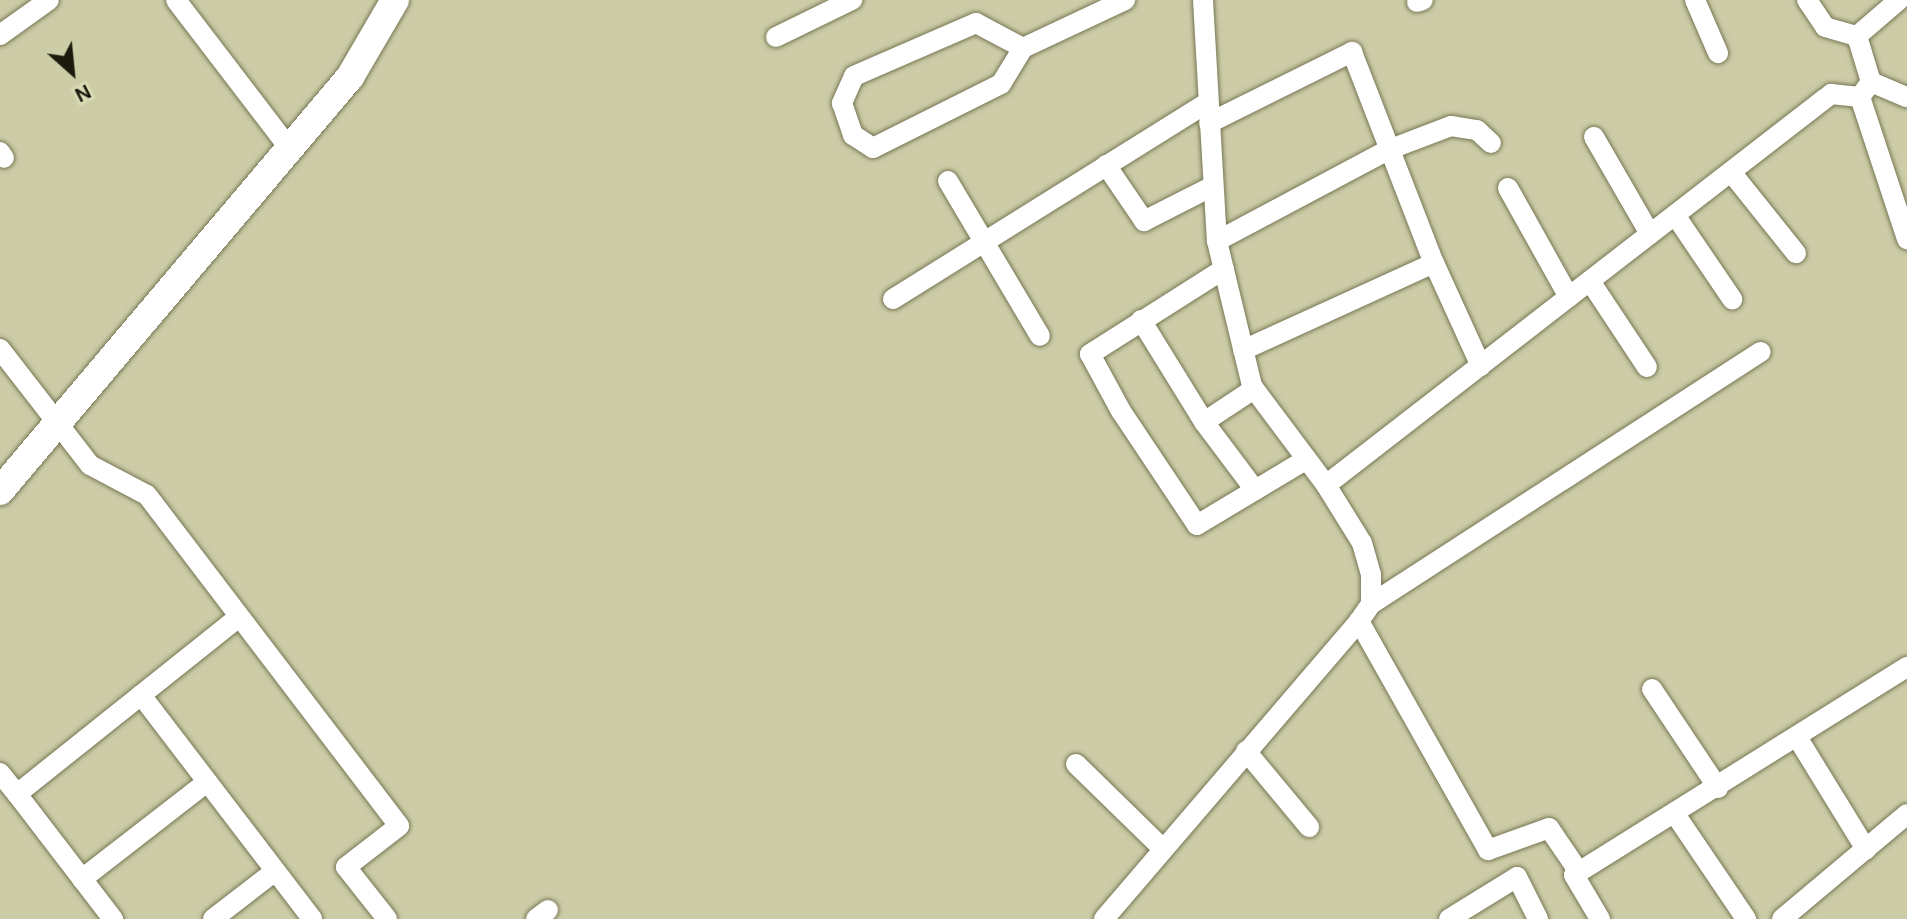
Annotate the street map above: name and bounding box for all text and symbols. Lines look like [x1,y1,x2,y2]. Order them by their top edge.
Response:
north arrow [32,32,112,112]
text: N [70,78,96,109]

